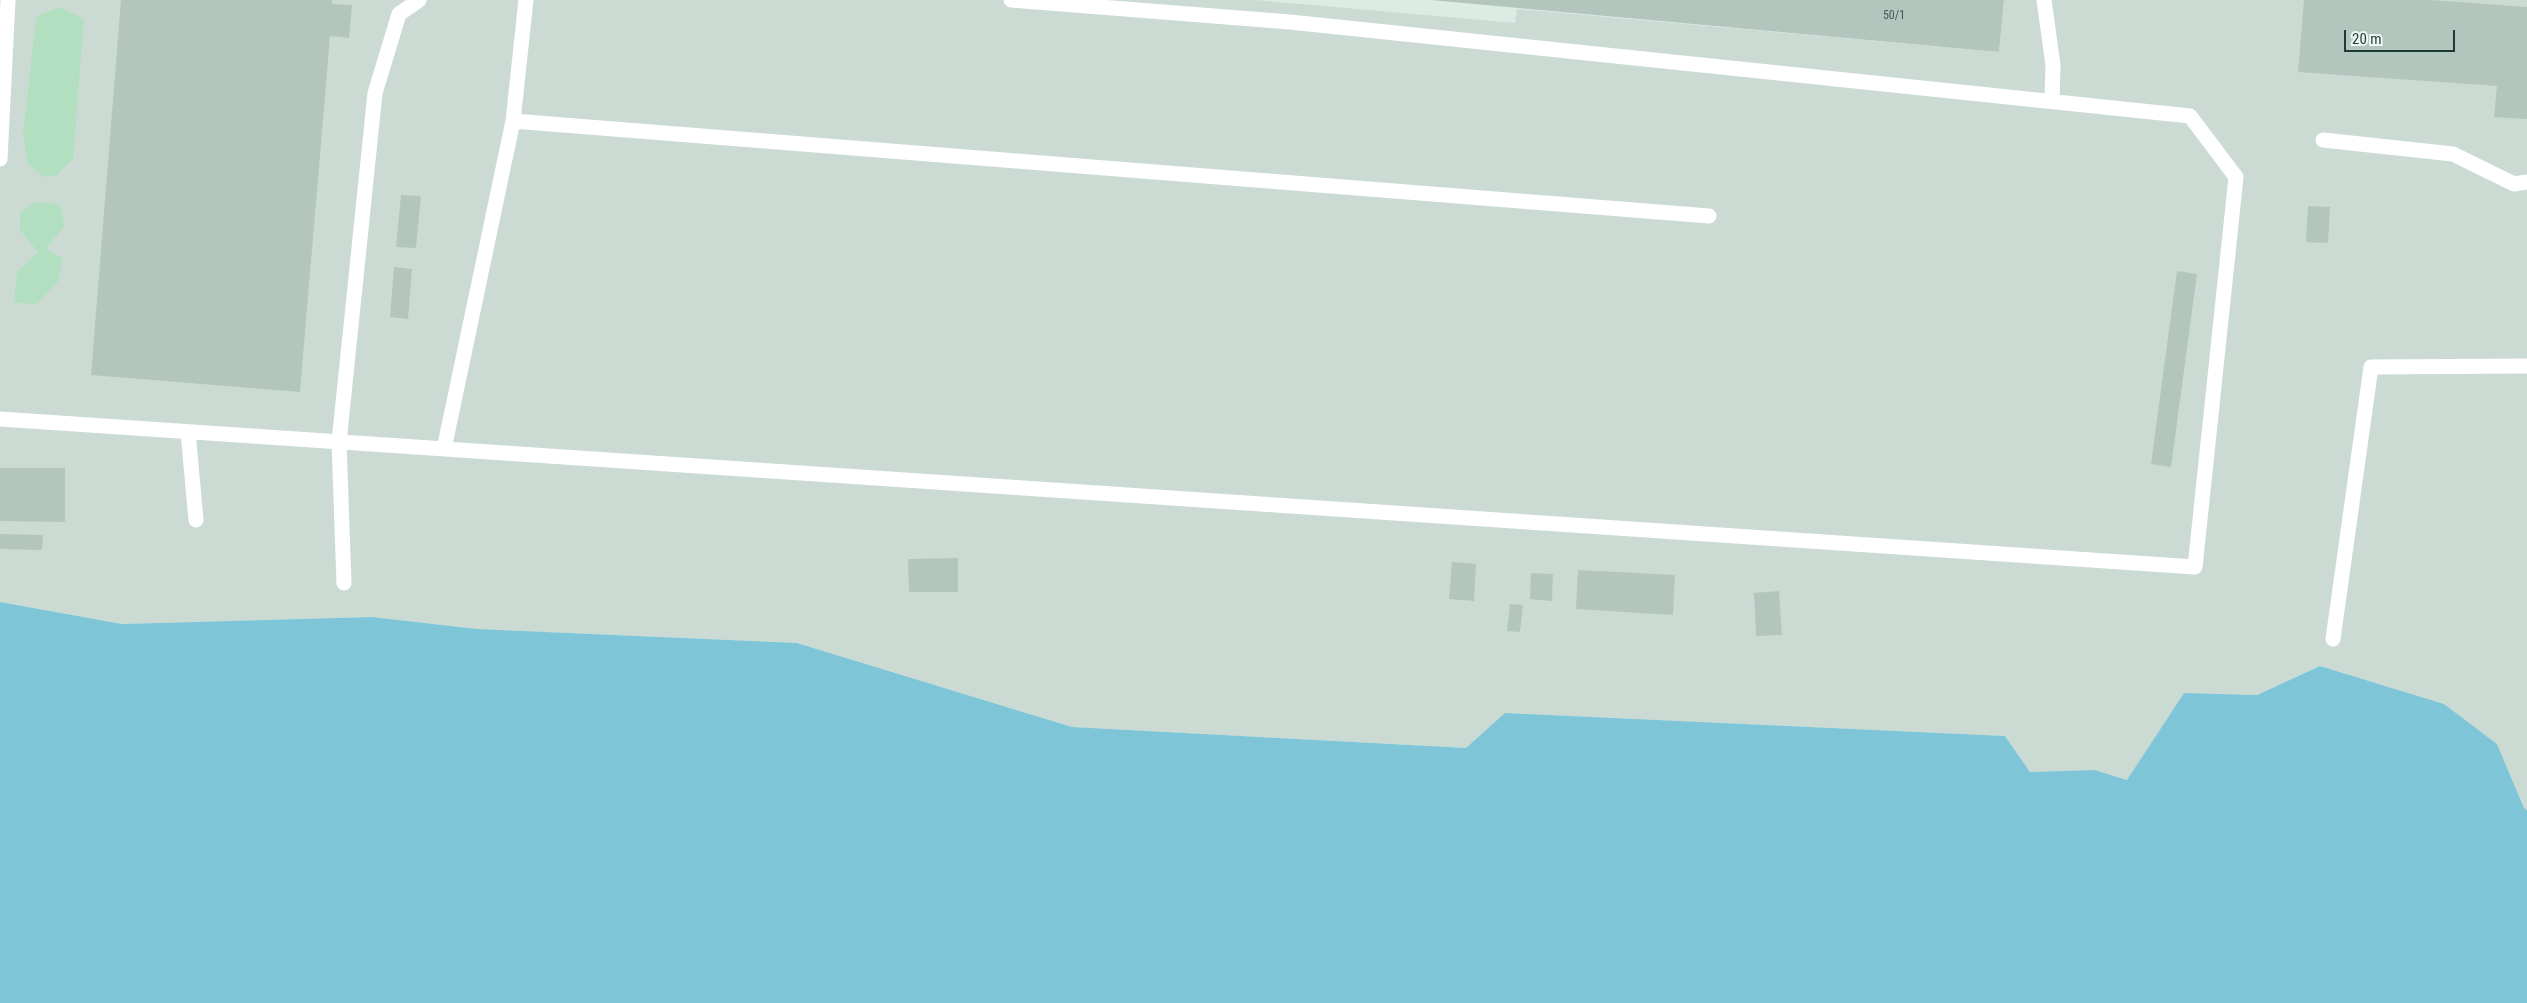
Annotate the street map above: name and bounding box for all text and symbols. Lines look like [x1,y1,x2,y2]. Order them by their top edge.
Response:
house number: 50/1 [1883,9,1905,23]
scale bar [2347,20,2458,52]
text: 20 m [2352,30,2382,48]

